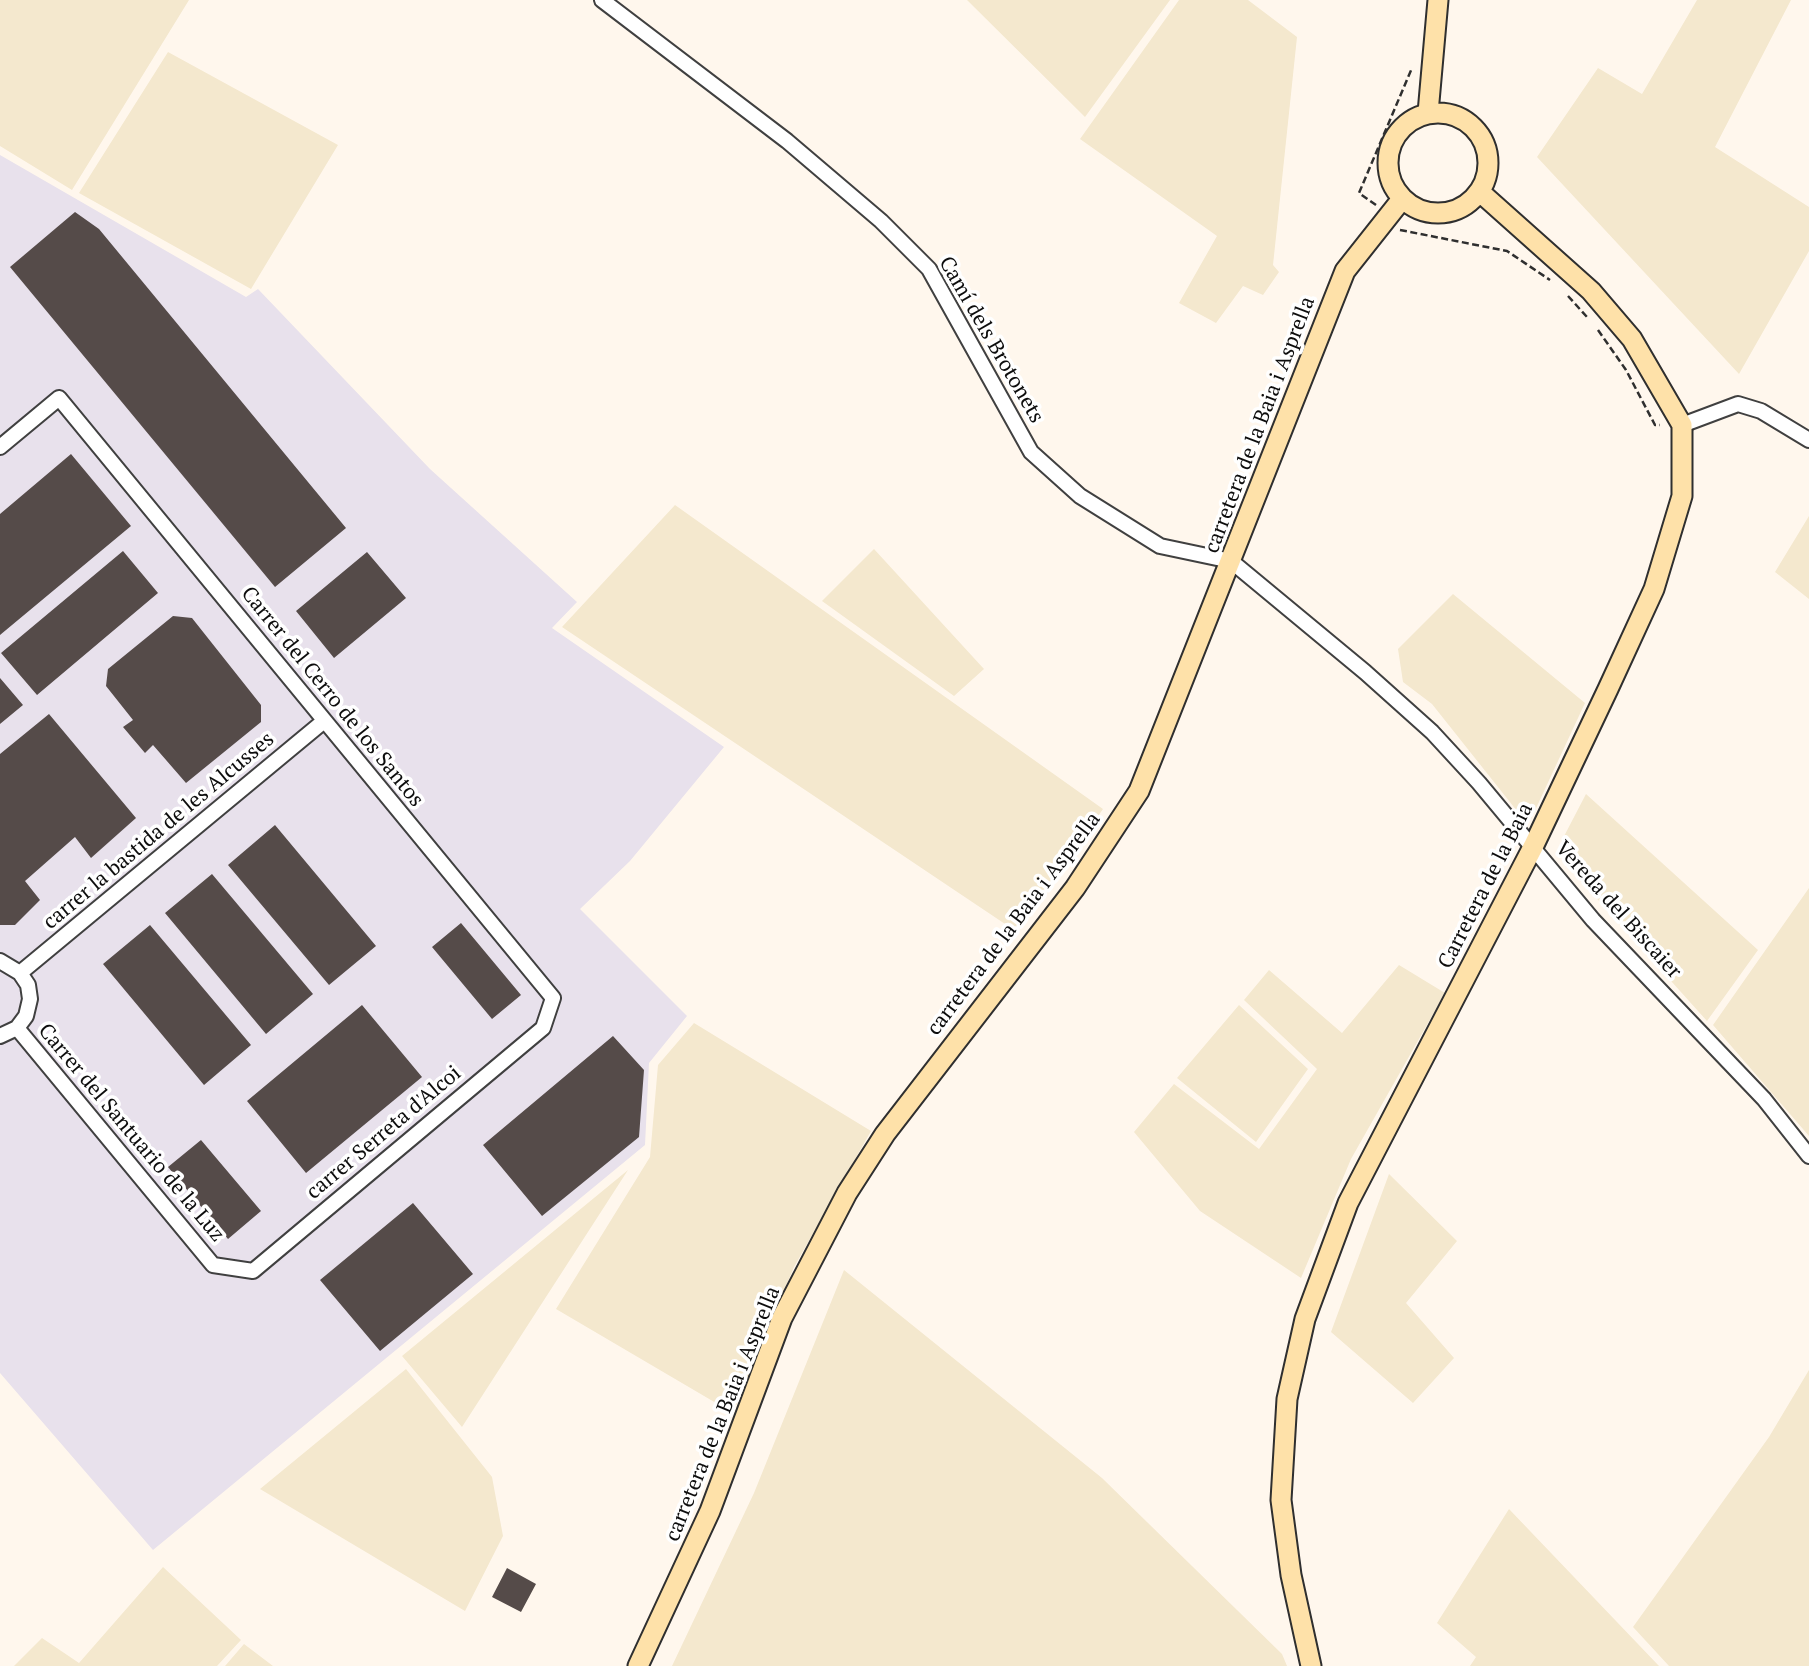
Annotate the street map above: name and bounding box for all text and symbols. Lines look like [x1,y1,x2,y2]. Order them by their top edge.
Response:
street label: Camí dels Brotonets [933,252,1049,428]
street label: carretera de la Baia i Asprella [1199,293,1321,557]
street label: Carrer del Cerro de los Santos [235,582,429,812]
street label: carrer la bastida de les Alcusses [38,727,280,935]
street label: Carretera de la Baia [1433,799,1539,973]
street label: carretera de la Baia i Asprella [922,808,1106,1040]
street label: Vereda del Biscaier [1550,836,1686,984]
street label: Carrer del Santuario de la Luz [32,1019,230,1247]
street label: carrer Serreta d'Alcoi [302,1061,466,1205]
street label: carretera de la Baia i Asprella [660,1283,786,1545]

